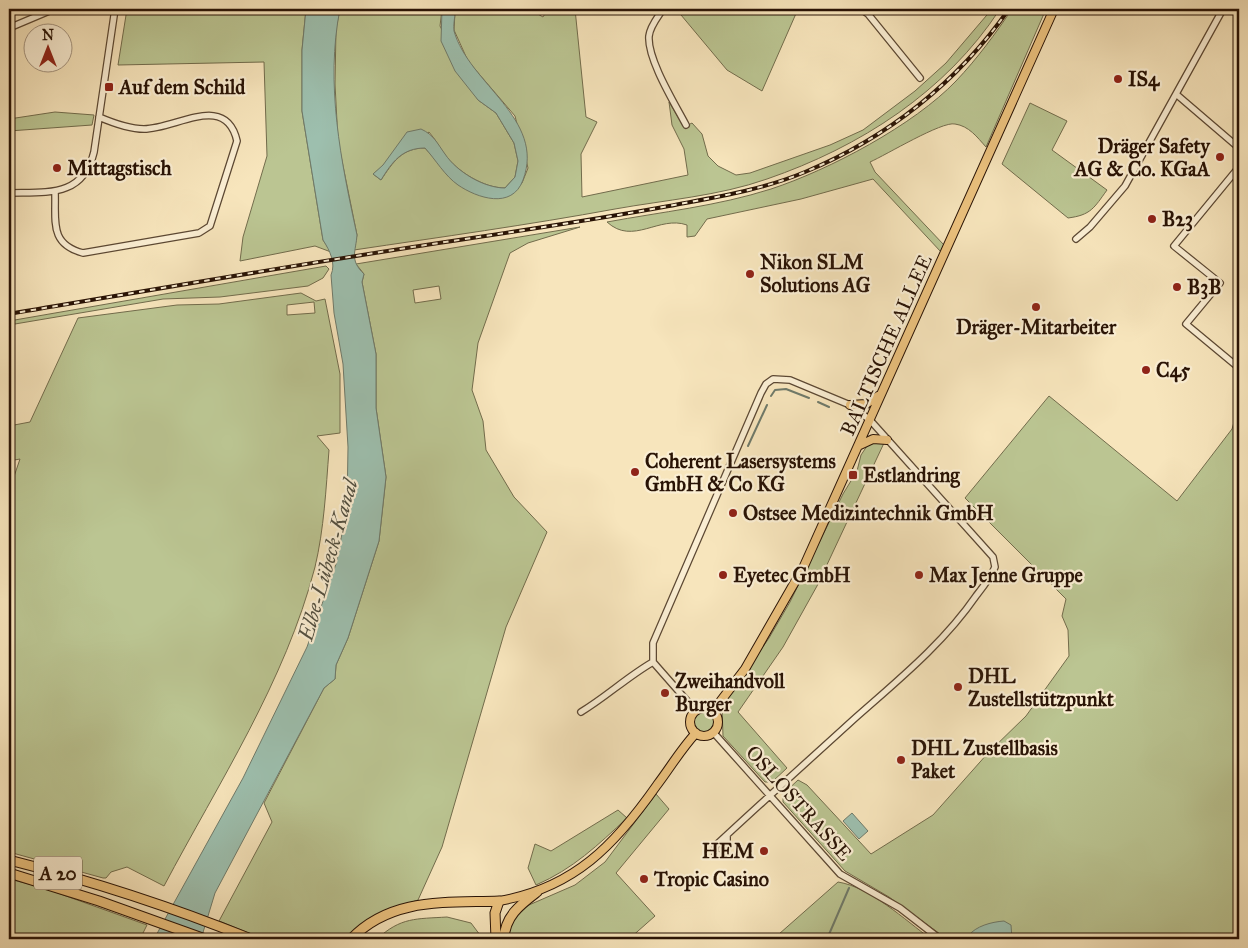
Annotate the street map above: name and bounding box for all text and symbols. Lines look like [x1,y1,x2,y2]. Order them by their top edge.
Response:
north arrow [22,22,72,72]
text: N [42,27,54,44]
place label: IS4 [1128,67,1160,92]
marker: IS4 [1112,73,1124,85]
place label: Auf dem Schild [117,75,246,99]
marker: Auf dem Schild [103,81,115,93]
place label: Dräger Safety AG & Co. KGaA [1073,134,1212,181]
marker: Dräger Safety AG & Co. KGaA [1214,151,1226,163]
place label: Mittagstisch [67,156,173,181]
marker: Mittagstisch [51,162,63,174]
place label: B23 [1162,207,1193,232]
marker: B23 [1146,213,1158,225]
place label: Nikon SLM Solutions AG [760,250,871,297]
street label: BALTISCHE ALLEE [835,251,937,439]
marker: Nikon SLM Solutions AG [744,268,756,280]
place label: B3B [1187,275,1221,300]
marker: B3B [1171,281,1183,293]
marker: Dräger-Mitarbeiter [1030,301,1042,313]
place label: Dräger-Mitarbeiter [956,315,1117,340]
place label: C45 [1156,358,1191,383]
marker: C45 [1140,364,1152,376]
place label: Coherent Lasersystems GmbH & Co KG [645,449,836,496]
place label: Estlandring [863,463,960,488]
marker: Coherent Lasersystems GmbH & Co KG [629,466,641,478]
marker: Estlandring [847,469,859,481]
water label: Elbe-Lübeck-Kanal [292,474,364,645]
place label: Ostsee Medizintechnik GmbH [743,501,994,525]
marker: Ostsee Medizintechnik GmbH [727,507,739,519]
place label: Eyetec GmbH [733,563,851,588]
place label: Max Jenne Gruppe [929,563,1083,589]
marker: Eyetec GmbH [717,569,729,581]
marker: Max Jenne Gruppe [913,569,925,581]
place label: DHL Zustellstützpunkt [968,664,1115,712]
place label: Zweihandvoll Burger [675,669,785,717]
marker: DHL Zustellstützpunkt [952,681,964,693]
marker: Zweihandvoll Burger [659,687,671,699]
place label: DHL Zustellbasis Paket [911,736,1059,783]
street label: OSLOSTRASSE [741,740,857,866]
marker: DHL Zustellbasis Paket [895,754,907,766]
place label: HEM [702,839,754,863]
marker: HEM [758,845,770,857]
road number: A 20 [34,856,82,890]
place label: Tropic Casino [653,867,769,892]
marker: Tropic Casino [638,873,650,885]

